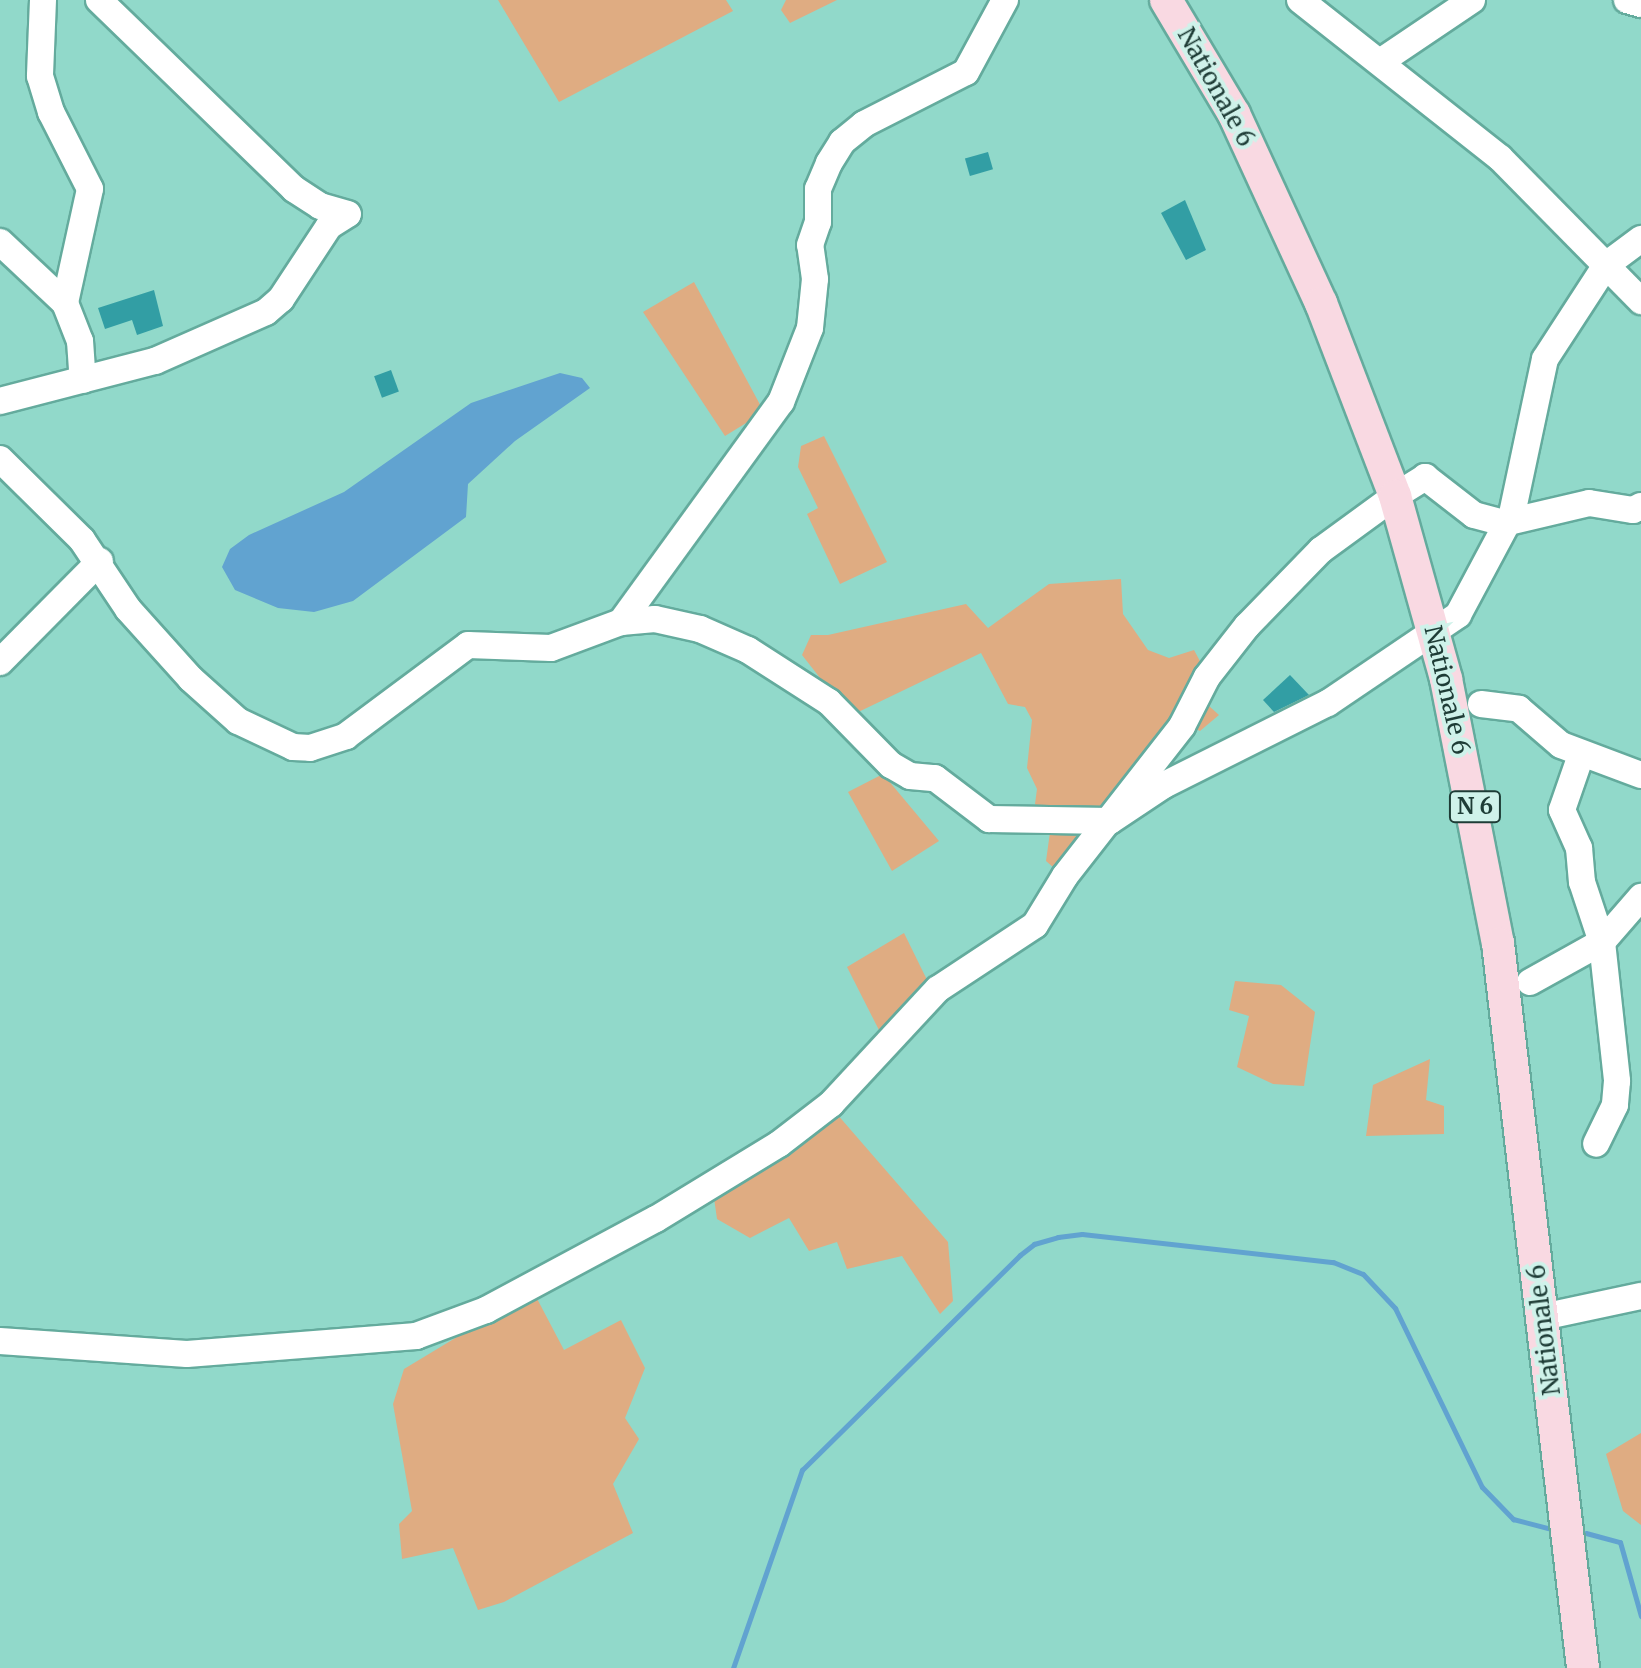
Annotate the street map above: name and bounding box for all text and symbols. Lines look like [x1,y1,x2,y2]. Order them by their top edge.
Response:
street label: Nationale 6 [1172,23,1260,151]
street label: Nationale 6 [1418,623,1476,757]
road number: N 6 [1447,789,1503,825]
street label: Nationale 6 [1522,1263,1566,1397]

